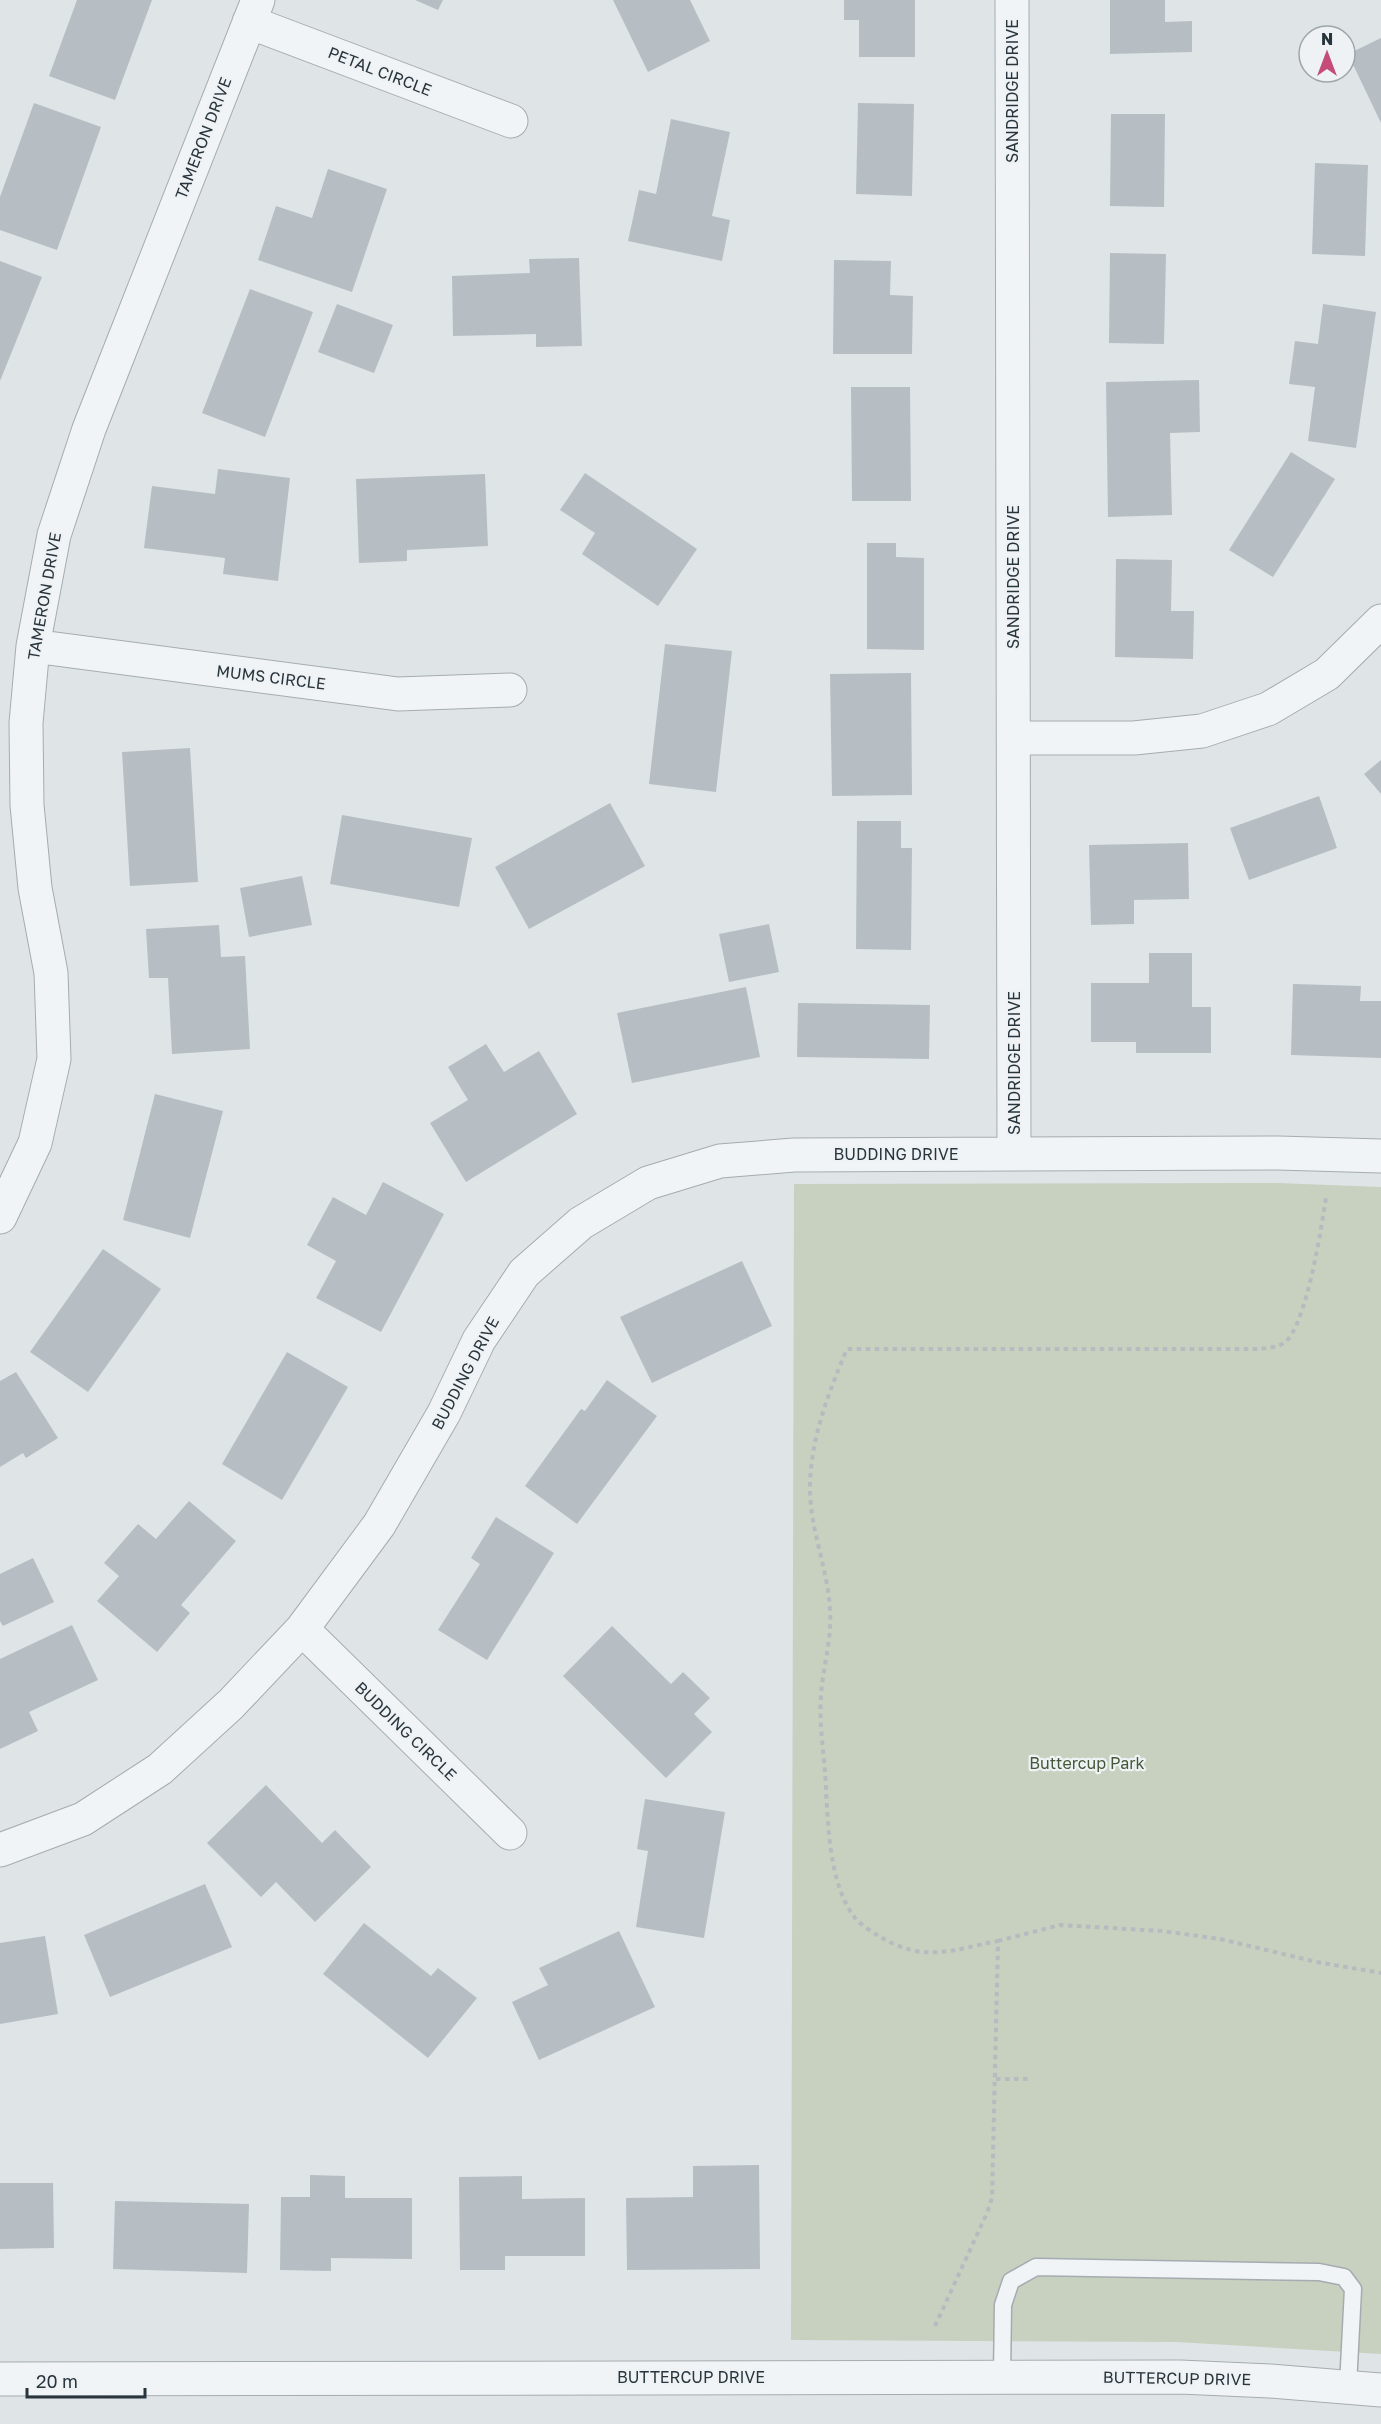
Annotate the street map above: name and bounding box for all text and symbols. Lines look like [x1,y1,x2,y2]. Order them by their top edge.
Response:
street label: SANDRIDGE DRIVE [1002,19,1022,163]
north arrow [1297,24,1357,84]
text: N [1321,29,1333,49]
street label: PETAL CIRCLE [325,42,435,100]
street label: TAMERON DRIVE [170,74,236,202]
street label: SANDRIDGE DRIVE [1003,505,1023,649]
street label: TAMERON DRIVE [23,531,65,661]
street label: MUMS CIRCLE [215,660,327,694]
street label: SANDRIDGE DRIVE [1004,991,1024,1135]
street label: BUDDING DRIVE [834,1144,958,1164]
street label: BUDDING DRIVE [427,1313,503,1433]
street label: BUDDING CIRCLE [351,1677,461,1785]
park label: Buttercup Park [1029,1753,1145,1773]
scale bar [27,2361,146,2399]
street label: BUTTERCUP DRIVE [617,2367,765,2387]
street label: BUTTERCUP DRIVE [1103,2367,1251,2389]
text: 20 m [36,2370,78,2392]

